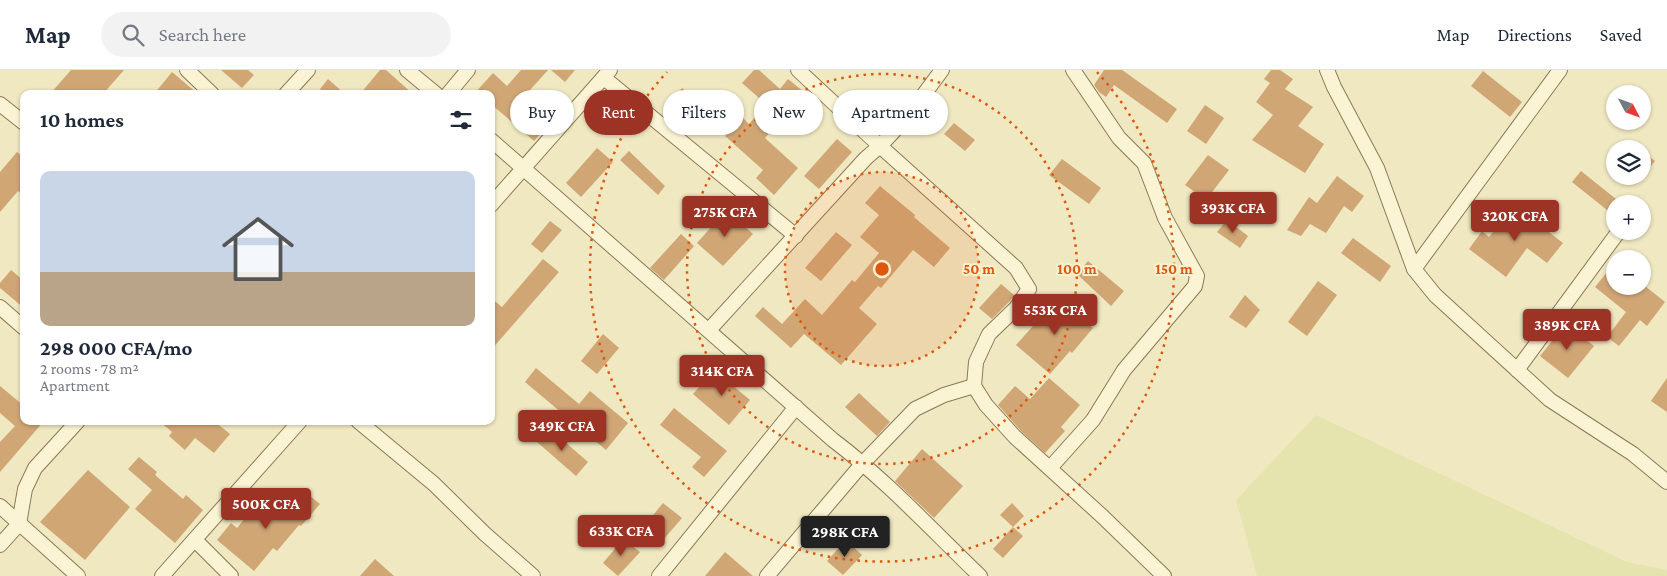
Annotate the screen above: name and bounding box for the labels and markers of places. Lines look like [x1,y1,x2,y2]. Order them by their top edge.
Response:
pin: 393K CFA [1181,191,1285,234]
pin: 275K CFA [673,196,777,238]
pin: 320K CFA [1463,200,1567,242]
centre of rings [873,260,891,278]
pin: 553K CFA [1003,294,1107,336]
pin: 389K CFA [1515,308,1619,351]
pin: 314K CFA [670,354,774,397]
pin: 349K CFA [510,410,614,452]
pin: 500K CFA [214,488,318,530]
pin: 633K CFA [569,514,673,557]
pin: 298K CFA [793,516,897,558]

